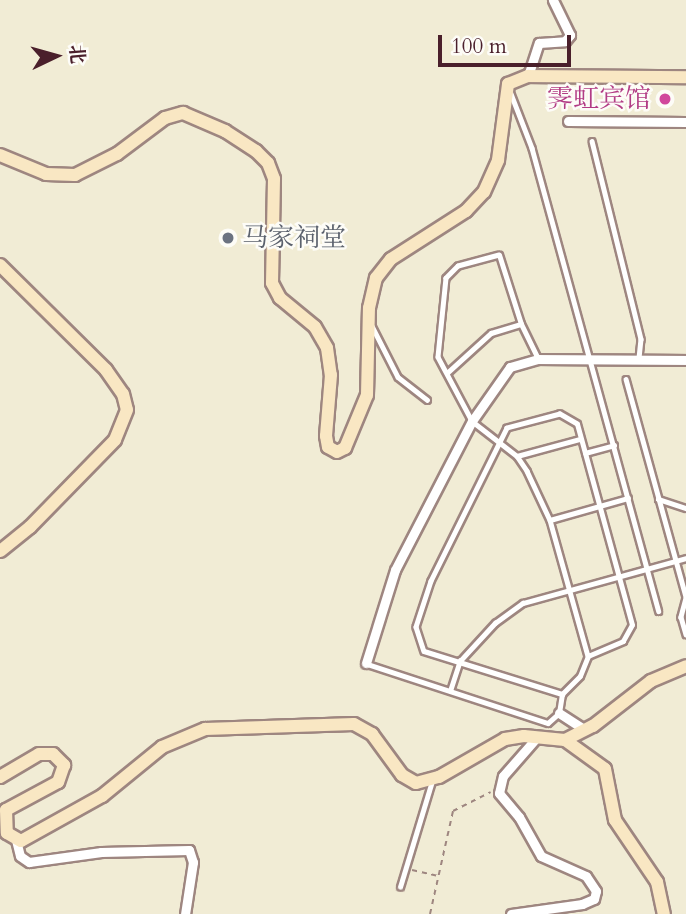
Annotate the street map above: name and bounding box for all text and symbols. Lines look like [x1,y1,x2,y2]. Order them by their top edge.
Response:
north arrow [21,21,91,91]
scale bar [441,21,574,65]
text: 100 m [451,32,507,61]
text: 北 [63,44,91,65]
place label: 霁虹宾馆 [547,83,651,115]
marker: 霁虹宾馆 [657,91,673,107]
place label: 马家祠堂 [242,222,346,254]
marker: 马家祠堂 [220,230,236,246]

